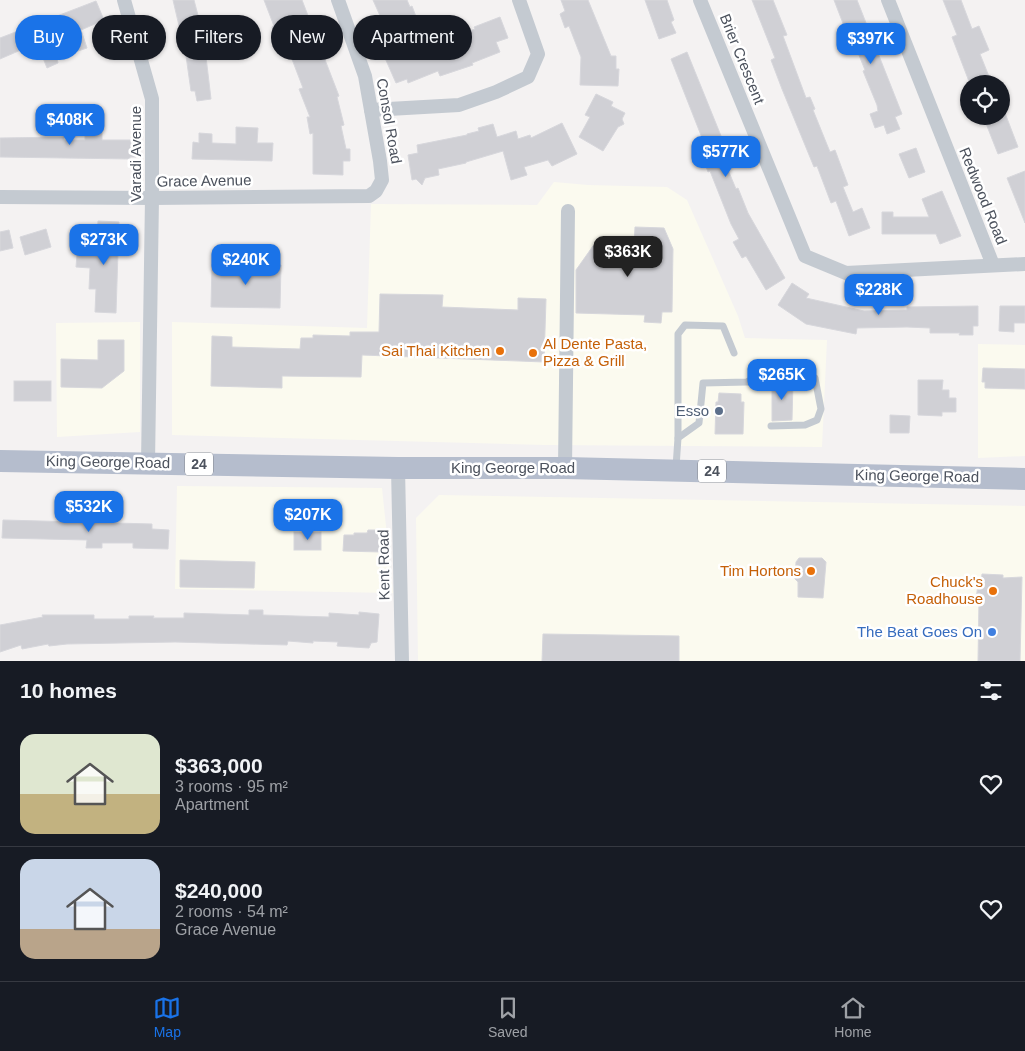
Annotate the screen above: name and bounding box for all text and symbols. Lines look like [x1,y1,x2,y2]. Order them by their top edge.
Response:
street label: Brier Crescent [717,11,769,107]
chip: Buy [15,15,82,60]
chip: Rent [92,15,166,60]
chip: Filters [176,15,261,60]
chip: New [271,15,343,60]
chip: Apartment [353,15,472,60]
pin: $397K [836,22,906,65]
text: $397K [847,30,895,47]
map controls [960,75,1010,125]
button: locate [960,75,1010,125]
street label: Consol Road [374,77,405,165]
pin: $408K [35,104,105,146]
street label: Varadi Avenue [127,106,144,202]
text: $408K [46,111,94,128]
pin: $577K [691,136,761,178]
text: $577K [702,143,750,160]
street label: Redwood Road [956,145,1011,247]
street label: Grace Avenue [156,171,252,190]
pin: $273K [69,224,139,266]
text: $273K [80,231,128,248]
pin: $363K [593,236,663,278]
text: $363K [604,243,652,260]
pin: $240K [211,244,281,286]
text: $240K [222,251,270,268]
pin: $228K [844,274,914,316]
text: $228K [855,281,903,298]
place label: Al Dente Pasta, Pizza & Grill [543,335,647,369]
place label: Sai Thai Kitchen [381,342,490,359]
marker: Sai Thai Kitchen [494,345,506,357]
marker: Al Dente Pasta, Pizza & Grill [527,347,539,359]
pin: $265K [747,358,817,401]
text: $265K [758,366,806,383]
place label: Esso [676,402,709,419]
marker: Esso [713,405,725,417]
street label: King George Road [46,452,170,471]
road number: 24 [185,452,213,476]
street label: King George Road [451,459,575,476]
road number: 24 [698,460,726,482]
street label: King George Road [855,466,979,485]
pin: $532K [54,490,124,533]
text: $532K [65,498,113,515]
pin: $207K [273,498,343,541]
text: $207K [284,506,332,523]
street label: Kent Road [374,529,393,601]
place label: Tim Hortons [720,562,801,579]
marker: Tim Hortons [805,565,817,577]
place label: Chuck's Roadhouse [906,573,983,607]
marker: Chuck's Roadhouse [987,585,999,597]
place label: The Beat Goes On [857,623,982,640]
marker: The Beat Goes On [986,626,998,638]
icon: filters [977,677,1005,705]
text: 10 homes [20,679,117,702]
icon: home [60,754,120,814]
text: $363,000 [175,754,263,777]
icon: heart [977,770,1005,798]
text: 3 rooms · 95 m² [175,778,288,795]
text: Apartment [175,796,249,813]
icon: home [60,879,120,939]
text: $240,000 [175,879,263,902]
icon: heart [977,895,1005,923]
text: 2 rooms · 54 m² [175,903,288,920]
text: Grace Avenue [175,921,276,938]
tab: Map [153,994,181,1040]
tab: Saved [488,994,528,1040]
tab: Home [834,994,872,1040]

